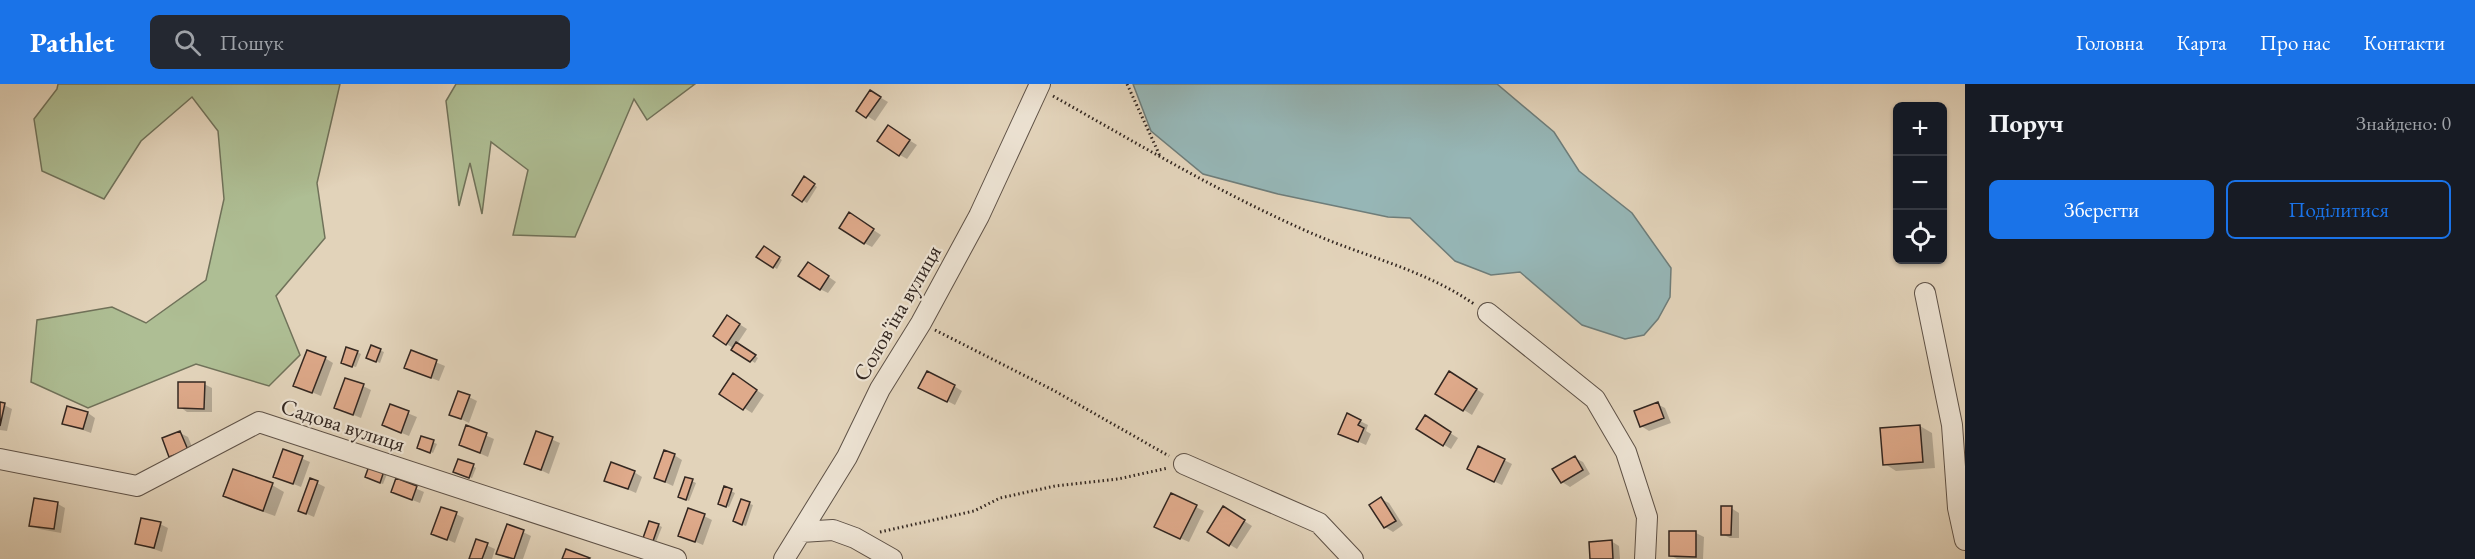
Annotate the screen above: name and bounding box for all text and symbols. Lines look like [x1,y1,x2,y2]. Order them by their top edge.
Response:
search box [150,15,570,69]
text: Pathlet [30,24,114,60]
icon: search [171,26,204,59]
text: Пошук [219,28,284,57]
text: Головна [2076,29,2144,56]
text: Карта [2177,29,2227,56]
text: Про нас [2260,29,2330,56]
text: Контакти [2363,29,2445,56]
map controls [1893,102,1947,264]
button: + [1893,102,1947,156]
text: Поруч [1989,106,2064,140]
text: Знайдено: 0 [2356,110,2451,136]
button: − [1893,156,1947,210]
button: Зберегти [1989,180,2214,239]
button: Поділитися [2226,180,2451,239]
button: locate [1893,210,1947,264]
street label: Солов'їна вулиця [846,240,948,386]
street label: Садова вулиця [277,391,409,459]

